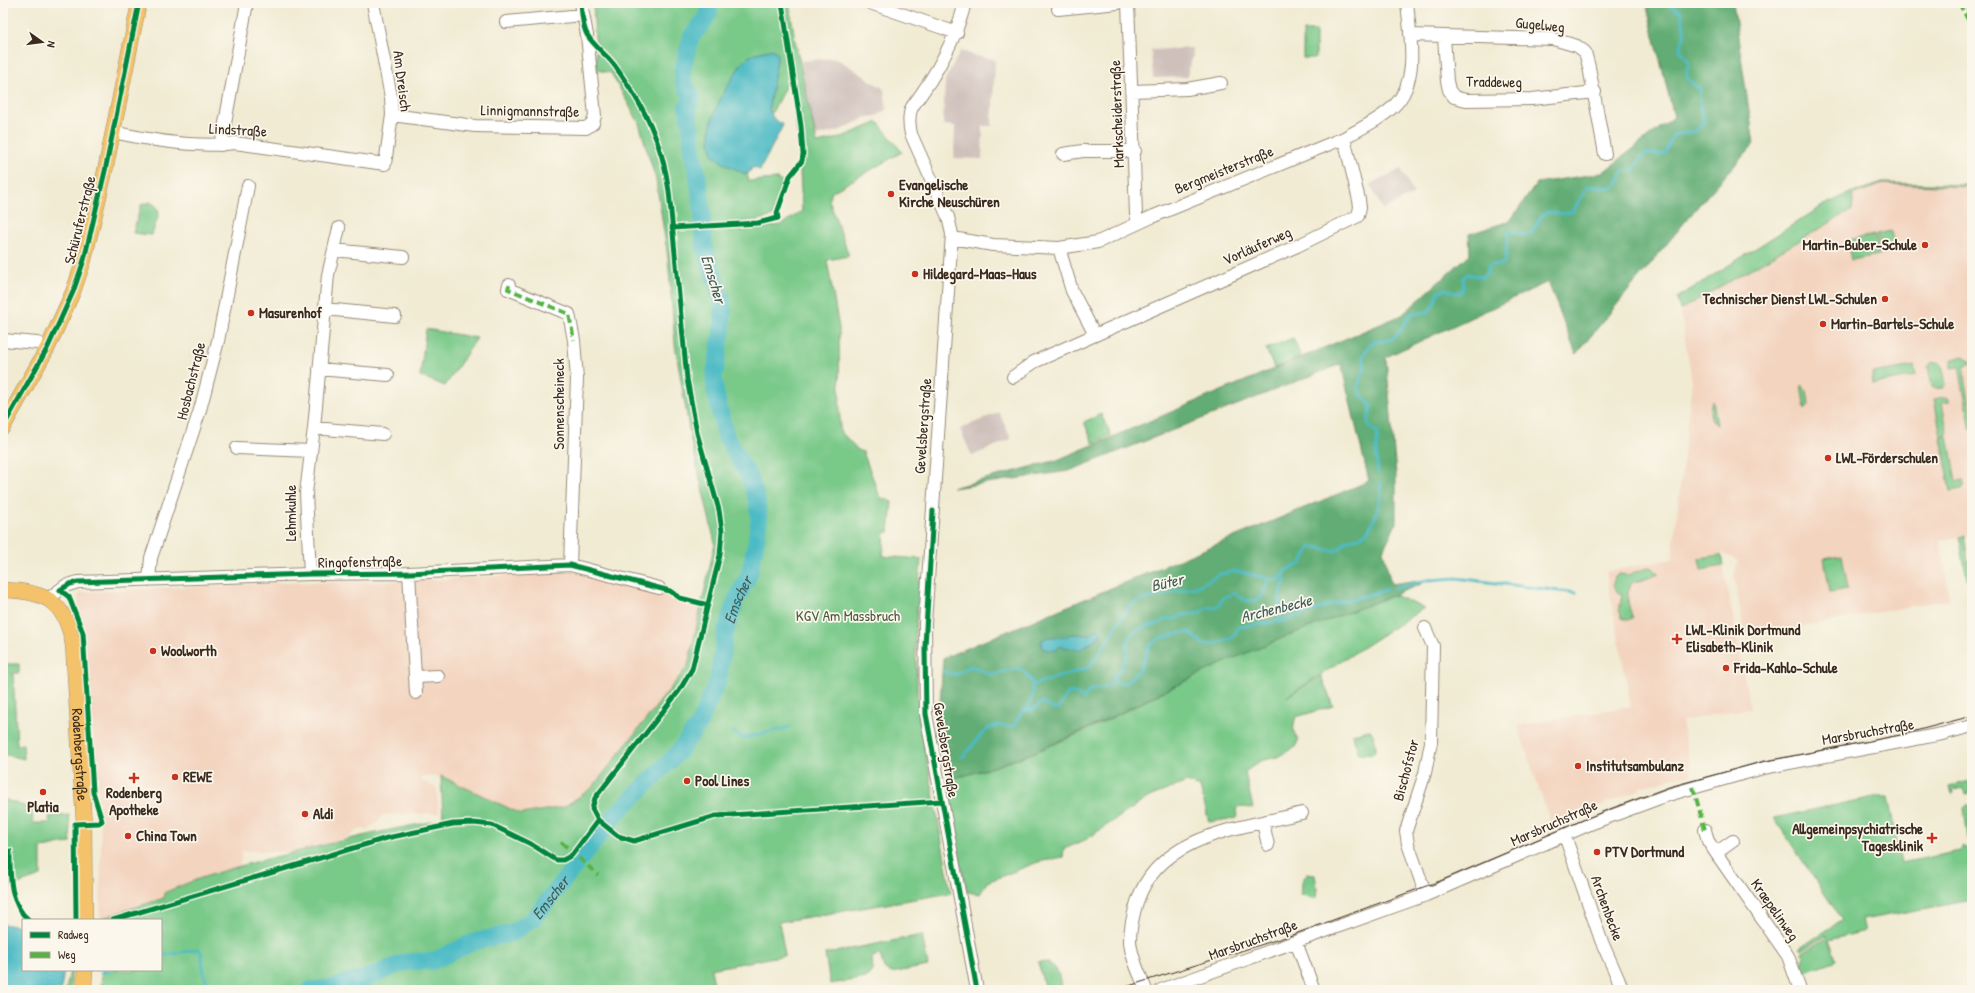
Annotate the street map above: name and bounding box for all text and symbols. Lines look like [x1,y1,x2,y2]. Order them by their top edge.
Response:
street label: Gugelweg [1514,11,1566,38]
north arrow [22,22,62,62]
text: N [44,40,59,49]
street label: Am Dreisch [388,49,417,113]
street label: Markscheiderstraße [1104,60,1129,168]
street label: Traddeweg [1466,71,1522,92]
street label: Linnigmannstraße [480,99,580,122]
street label: Lindstraße [208,117,268,142]
street label: Bergmeisterstraße [1171,140,1276,199]
street label: Schüruferstraße [58,173,101,266]
place label: Evangelische Kirche Neuschüren [899,174,1000,212]
marker: Evangelische Kirche Neuschüren [886,189,896,199]
street label: Vorläuferweg [1219,221,1295,270]
place label: Martin-Buber-Schule [1803,234,1917,255]
marker: Martin-Buber-Schule [1920,240,1930,250]
water label: Emscher [696,252,732,308]
place label: Hildegard-Maas-Haus [923,263,1037,285]
marker: Hildegard-Maas-Haus [910,269,920,279]
place label: Technischer Dienst LWL-Schulen [1702,288,1877,309]
marker: Technischer Dienst LWL-Schulen [1880,294,1890,304]
place label: Masurenhof [259,302,322,323]
marker: Masurenhof [246,308,256,318]
place label: Martin-Bartels-Schule [1831,313,1954,334]
marker: Martin-Bartels-Schule [1818,319,1828,329]
street label: Hosbachstraße [171,340,210,422]
street label: Sonnenscheineck [548,358,569,450]
street label: Gevelsbergstraße [909,377,936,475]
place label: LWL-Förderschulen [1836,447,1938,468]
marker: LWL-Förderschulen [1823,453,1833,463]
street label: Lehmkuhle [280,485,301,541]
street label: Ringofenstraße [318,550,402,573]
water label: Büter [1149,567,1187,596]
water label: Emscher [718,571,758,626]
water label: Archenbecke [1238,588,1315,627]
park label: KGV Am Massbruch [796,605,900,626]
place label: LWL-Klinik Dortmund Elisabeth-Klinik [1686,619,1801,657]
marker: LWL-Klinik Dortmund Elisabeth-Klinik [1671,633,1683,645]
place label: Woolworth [161,640,217,661]
marker: Woolworth [148,646,158,656]
place label: Frida-Kahlo-Schule [1733,657,1838,678]
marker: Frida-Kahlo-Schule [1721,663,1731,673]
street label: Gevelsbergstraße [929,701,964,799]
street label: Rodenbergstraße [67,708,94,802]
street label: Marsbruchstraße [1820,713,1916,750]
street label: Bischofstor [1387,736,1424,803]
place label: Institutsambulanz [1586,755,1685,776]
marker: Institutsambulanz [1573,761,1583,771]
place label: REWE [183,766,213,787]
place label: Pool Lines [695,770,749,791]
marker: REWE [170,772,180,782]
marker: Rodenberg Apotheke [129,773,139,783]
marker: Pool Lines [682,776,692,786]
place label: Rodenberg Apotheke [106,782,162,821]
marker: Platia [38,787,48,797]
street label: Marsbruchstraße [1507,794,1601,851]
place label: Platia [27,796,59,817]
place label: Aldi [313,803,334,824]
marker: Aldi [300,809,310,819]
place label: Allgemeinpsychiatrische Tagesklinik [1792,818,1924,857]
place label: China Town [136,825,197,846]
marker: China Town [123,831,133,841]
marker: Allgemeinpsychiatrische Tagesklinik [1926,832,1938,844]
place label: PTV Dortmund [1605,841,1684,862]
marker: PTV Dortmund [1592,847,1602,857]
water label: Emscher [526,870,575,924]
street label: Archenbecke [1586,872,1629,943]
street label: Kraepelinweg [1746,874,1805,945]
street label: Marsbruchstraße [1206,914,1300,965]
legend [22,919,162,971]
text: Radweg [58,926,89,943]
text: Weg [58,946,76,963]

